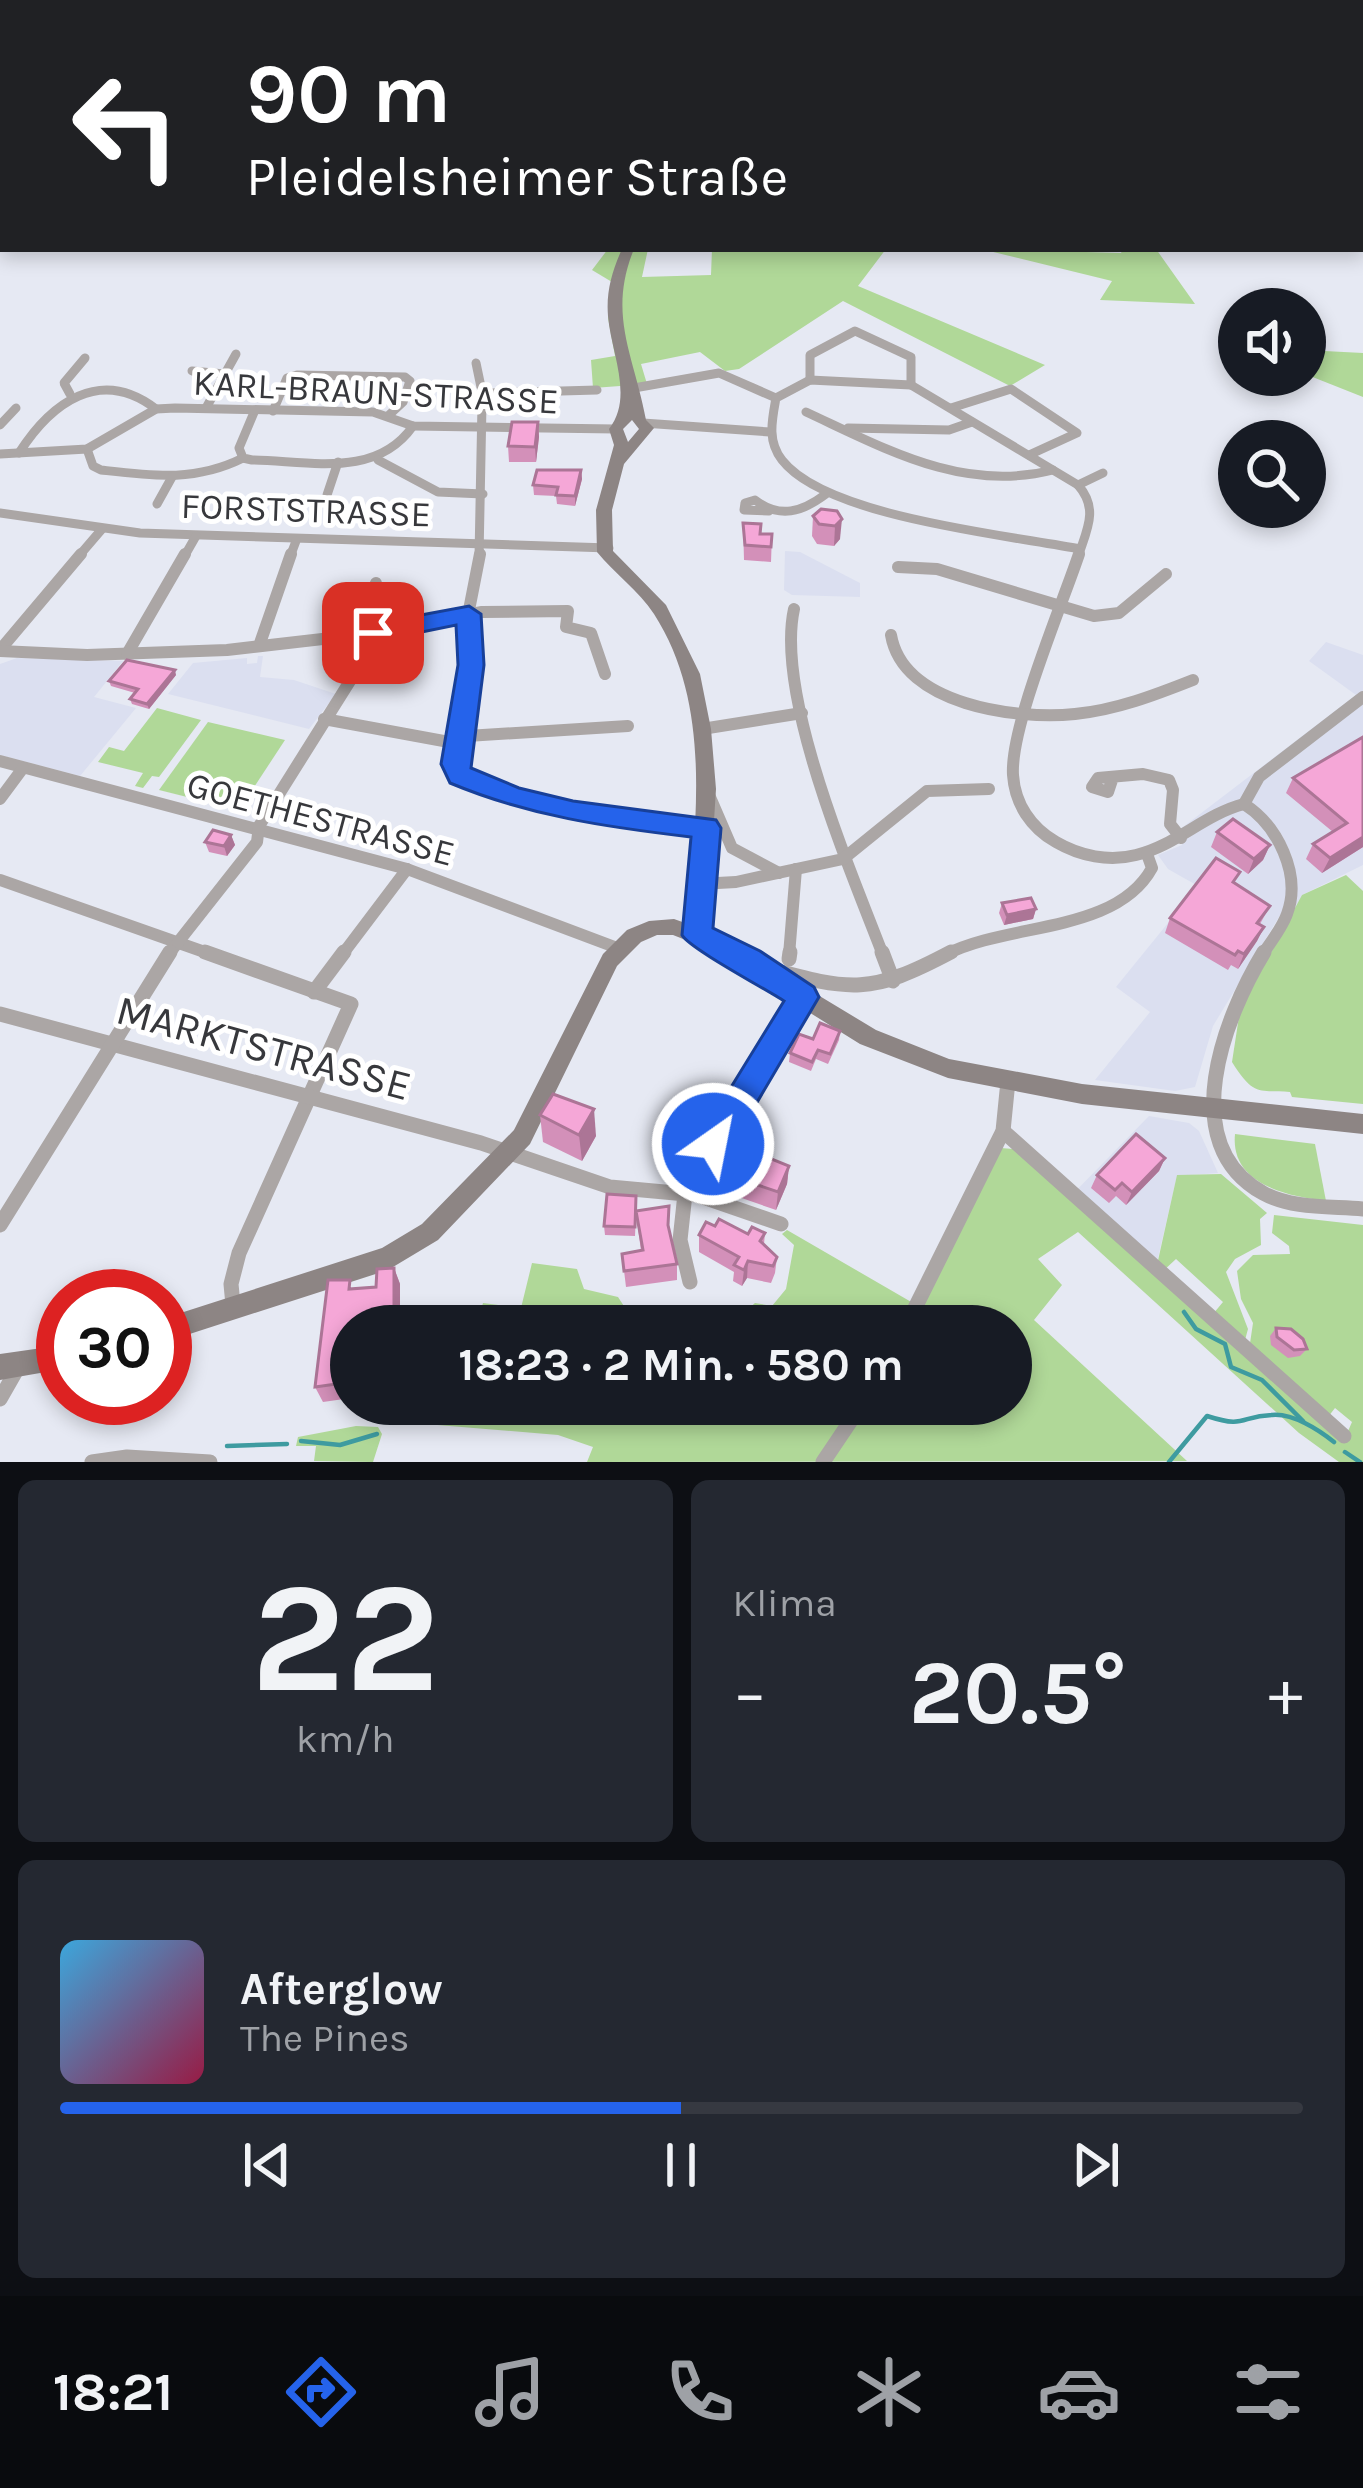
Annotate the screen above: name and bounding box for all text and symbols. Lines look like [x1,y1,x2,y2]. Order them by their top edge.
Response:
text: 90 m [246,45,451,143]
icon: left [48,48,204,204]
text: Pleidelsheimer Straße [246,145,788,209]
map controls [1218,288,1326,528]
button: sound [1218,288,1326,396]
street label: KARL-BRAUN-STRASSE [192,361,560,423]
button: search [1218,420,1326,528]
street label: FORSTSTRASSE [180,485,432,535]
pin [322,582,424,684]
icon: arrive [340,600,406,666]
street label: GOETHESTRASSE [182,763,459,875]
street label: MARKTSTRASSE [111,985,416,1111]
position arrow [650,1081,776,1207]
speed limit sign: 30 [36,1269,192,1425]
text: 18:23 · 2 Min. · 580 m [458,1339,904,1391]
text: 22 [251,1547,440,1729]
text: Klima [733,1580,837,1626]
text: 20.5° [909,1640,1127,1746]
text: − [733,1654,767,1732]
text: + [1268,1654,1303,1732]
text: km/h [296,1716,395,1762]
text: Afterglow [240,1963,443,2015]
text: The Pines [240,2015,410,2061]
icon: previous [234,2132,300,2198]
icon: pause [648,2132,714,2198]
icon: next [1063,2132,1129,2198]
icon: directions [279,2350,363,2434]
icon: music [468,2350,552,2434]
icon: phone [658,2350,742,2434]
icon: climate [847,2350,931,2434]
icon: car [1037,2350,1121,2434]
icon: filters [1226,2350,1310,2434]
text: 18:21 [53,2360,173,2424]

